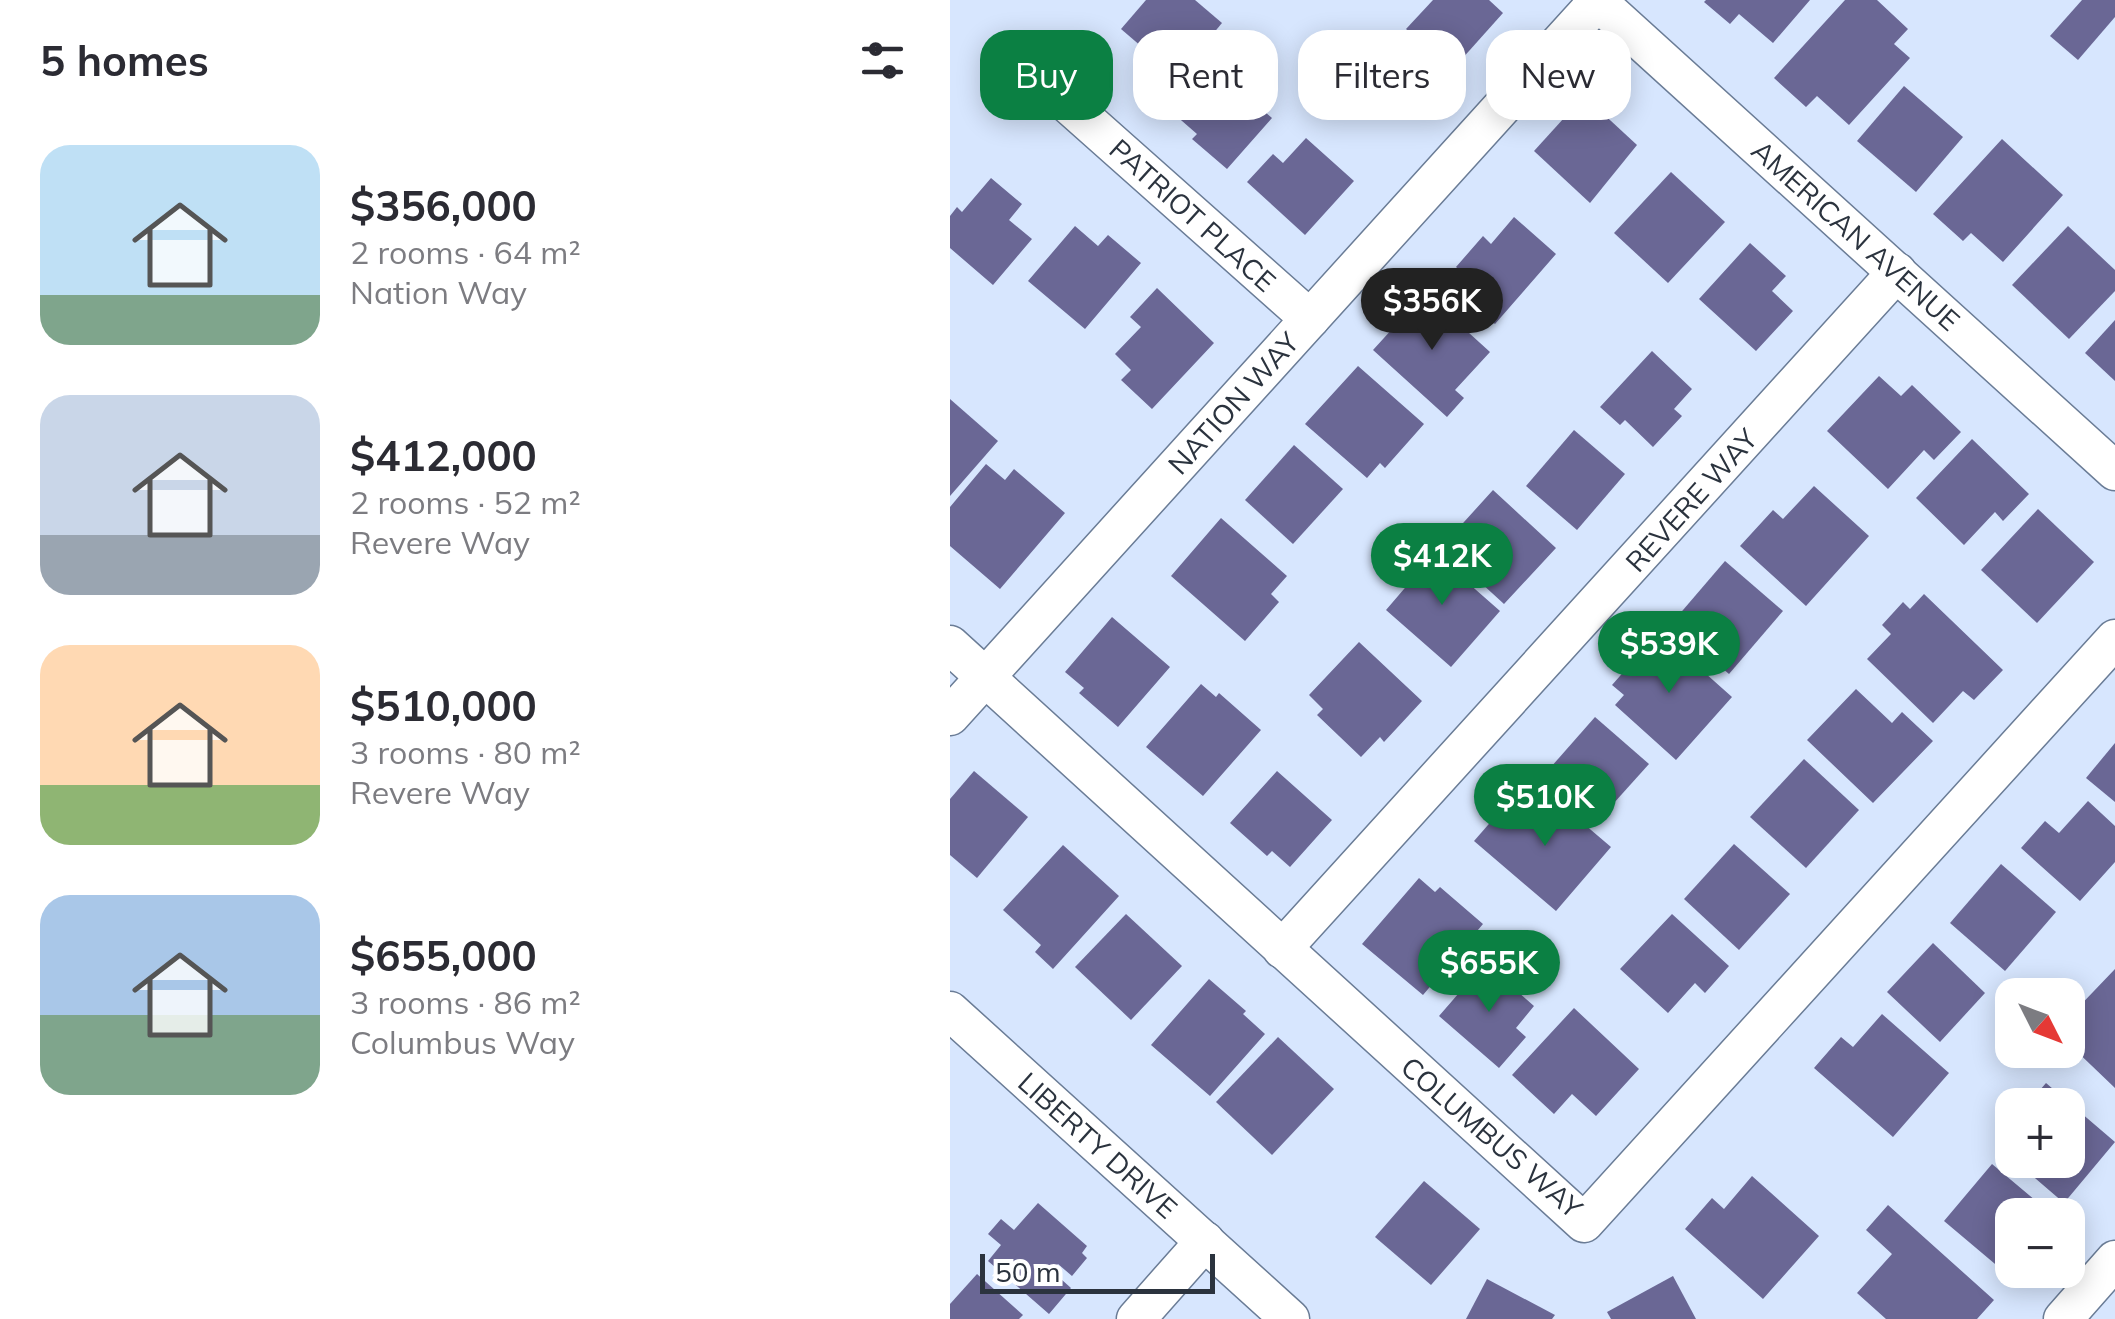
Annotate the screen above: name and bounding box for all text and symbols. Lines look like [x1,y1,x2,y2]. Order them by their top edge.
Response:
chip: Buy [980,30,1113,120]
chip: Rent [1133,30,1278,120]
chip: Filters [1298,30,1466,120]
chip: New [1486,30,1631,120]
icon: filters [855,33,910,88]
text: 5 homes [40,34,209,87]
street label: PATRIOT PLACE [1103,131,1283,299]
street label: AMERICAN AVENUE [1745,132,1967,338]
text: $356,000 [350,179,537,232]
icon: home [120,185,240,305]
text: 2 rooms · 64 m² [350,232,581,272]
pin: $356K [1362,268,1502,353]
text: Nation Way [350,272,527,312]
text: $356K [1383,280,1481,320]
street label: NATION WAY [1160,324,1306,481]
street label: REVERE WAY [1618,421,1765,579]
text: $412,000 [350,429,537,482]
icon: home [120,435,240,555]
text: 2 rooms · 52 m² [350,482,581,522]
text: Revere Way [350,522,530,562]
pin: $412K [1372,523,1512,608]
text: $412K [1393,535,1491,575]
pin: $539K [1599,611,1739,696]
text: $539K [1620,623,1718,663]
text: $510,000 [350,679,537,732]
icon: home [120,685,240,805]
text: 3 rooms · 80 m² [350,732,581,772]
pin: $510K [1475,764,1615,849]
text: Revere Way [350,772,530,812]
text: $510K [1496,776,1594,816]
text: $655,000 [350,929,537,982]
pin: $655K [1419,930,1559,1015]
icon: home [120,935,240,1055]
text: $655K [1440,942,1538,982]
north arrow [1995,978,2085,1068]
map controls [1995,978,2085,1288]
text: 3 rooms · 86 m² [350,982,581,1022]
text: Columbus Way [350,1022,575,1062]
street label: COLUMBUS WAY [1394,1049,1591,1226]
street label: LIBERTY DRIVE [1011,1064,1185,1226]
button: + [1995,1088,2085,1178]
button: − [1995,1198,2085,1288]
scale bar [980,1249,1215,1294]
text: 50 m [995,1254,1061,1289]

